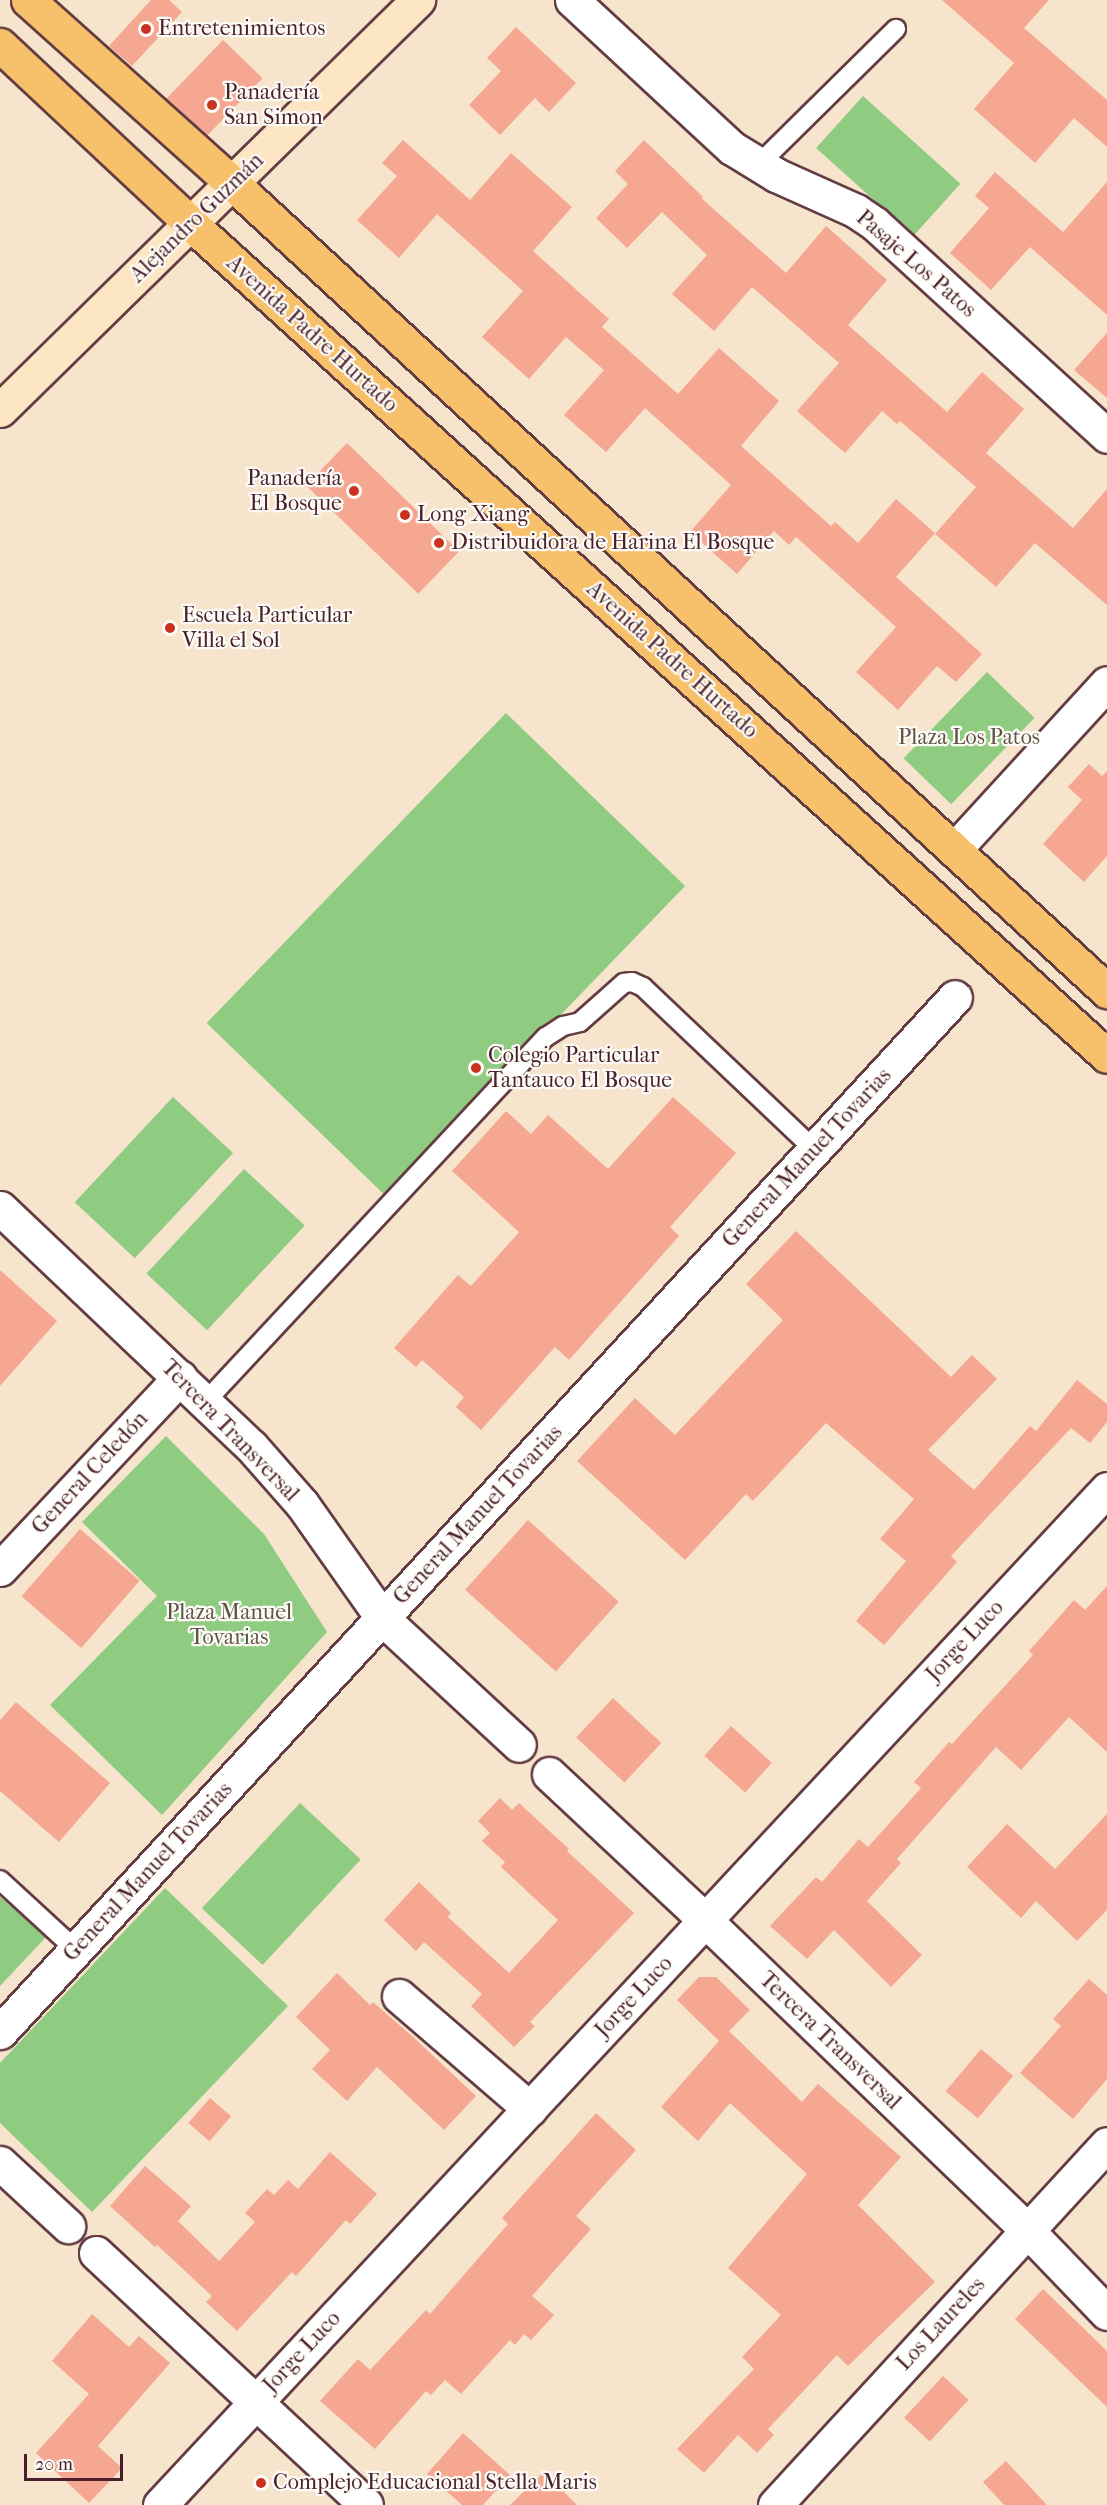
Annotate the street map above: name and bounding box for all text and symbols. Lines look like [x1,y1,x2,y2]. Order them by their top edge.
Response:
place label: Entretenimientos [158,16,325,42]
marker: Entretenimientos [139,22,153,36]
place label: Panadería San Simon [224,79,323,130]
marker: Panadería San Simon [205,98,219,112]
street label: Alejandro Guzmán [125,148,269,288]
street label: Pasaje Los Patos [851,205,981,323]
street label: Avenida Padre Hurtado [221,250,403,418]
place label: Panadería El Bosque [247,465,342,516]
marker: Panadería El Bosque [347,484,361,498]
place label: Long Xiang [417,502,529,528]
marker: Long Xiang [398,508,412,522]
place label: Distribuidora de Harina El Bosque [451,530,774,556]
marker: Distribuidora de Harina El Bosque [432,536,446,550]
street label: Avenida Padre Hurtado [581,576,763,744]
place label: Escuela Particular Villa el Sol [182,602,352,654]
marker: Escuela Particular Villa el Sol [163,621,177,635]
park label: Plaza Los Patos [898,725,1040,751]
place label: Colegio Particular Tantauco El Bosque [488,1042,672,1094]
marker: Colegio Particular Tantauco El Bosque [469,1061,483,1075]
street label: General Manuel Tovarias [717,1063,897,1253]
street label: Tercera Transversal [156,1355,304,1507]
street label: General Celedón [26,1406,154,1540]
street label: General Manuel Tovarias [388,1420,568,1610]
street label: Jorge Luco [921,1595,1009,1687]
park label: Plaza Manuel Tovarias [166,1599,292,1651]
street label: General Manuel Tovarias [58,1777,238,1967]
street label: Jorge Luco [590,1951,678,2043]
street label: Tercera Transversal [754,1967,906,2115]
street label: Los Laureles [891,2272,991,2376]
street label: Jorge Luco [258,2306,346,2398]
scale bar [27,2442,126,2480]
text: 20 m [35,2454,73,2475]
place label: Complejo Educacional Stella Maris [273,2470,597,2496]
marker: Complejo Educacional Stella Maris [254,2476,268,2490]

